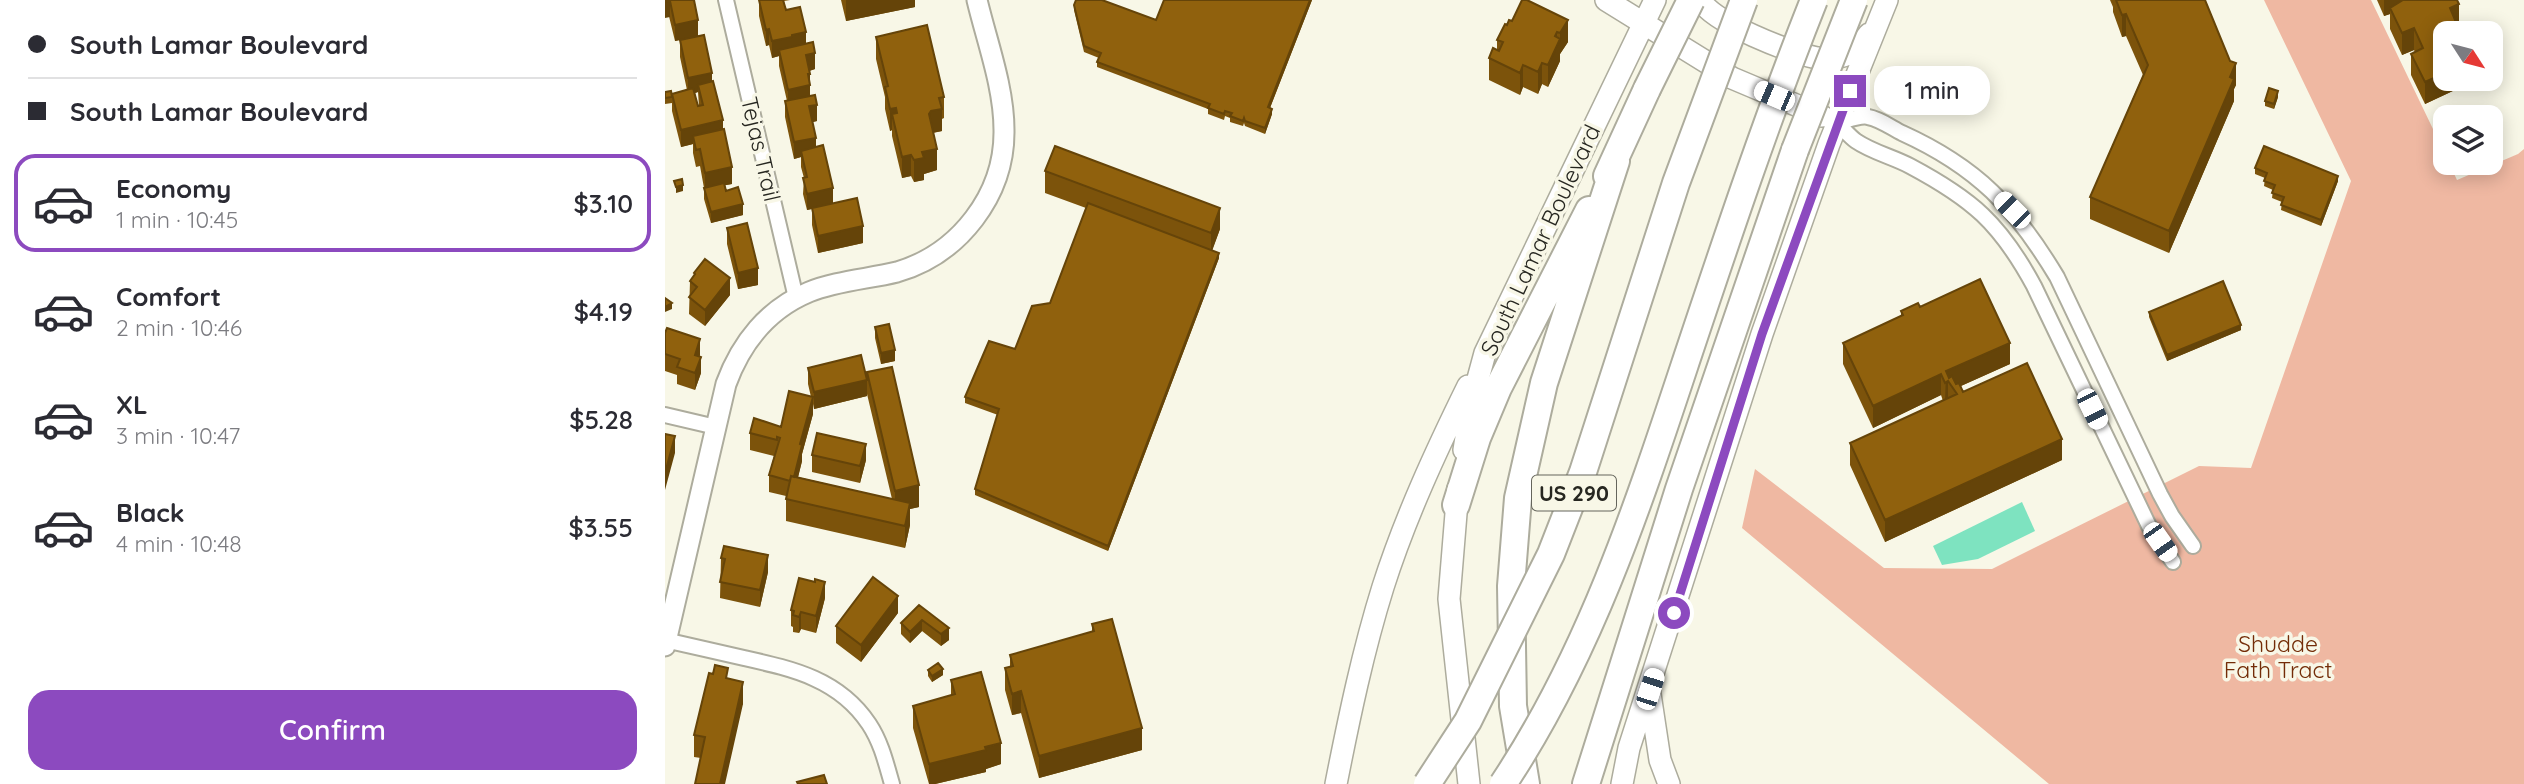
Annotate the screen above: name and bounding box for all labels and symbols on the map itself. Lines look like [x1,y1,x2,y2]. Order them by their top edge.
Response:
north arrow [2433,21,2503,91]
callout: 1 min [1875,66,1990,116]
route end [1834,75,1866,107]
car [1751,78,1798,114]
street label: Tejas Trail [735,94,787,204]
street label: South Lamar Boulevard [1474,120,1606,360]
car [1990,188,2035,232]
car [2074,386,2111,432]
road number: US 290 [1532,476,1616,510]
car [2140,519,2181,565]
route start [1658,597,1690,629]
park label: Shudde Fath Tract [2224,629,2332,684]
car [1634,666,1667,712]

